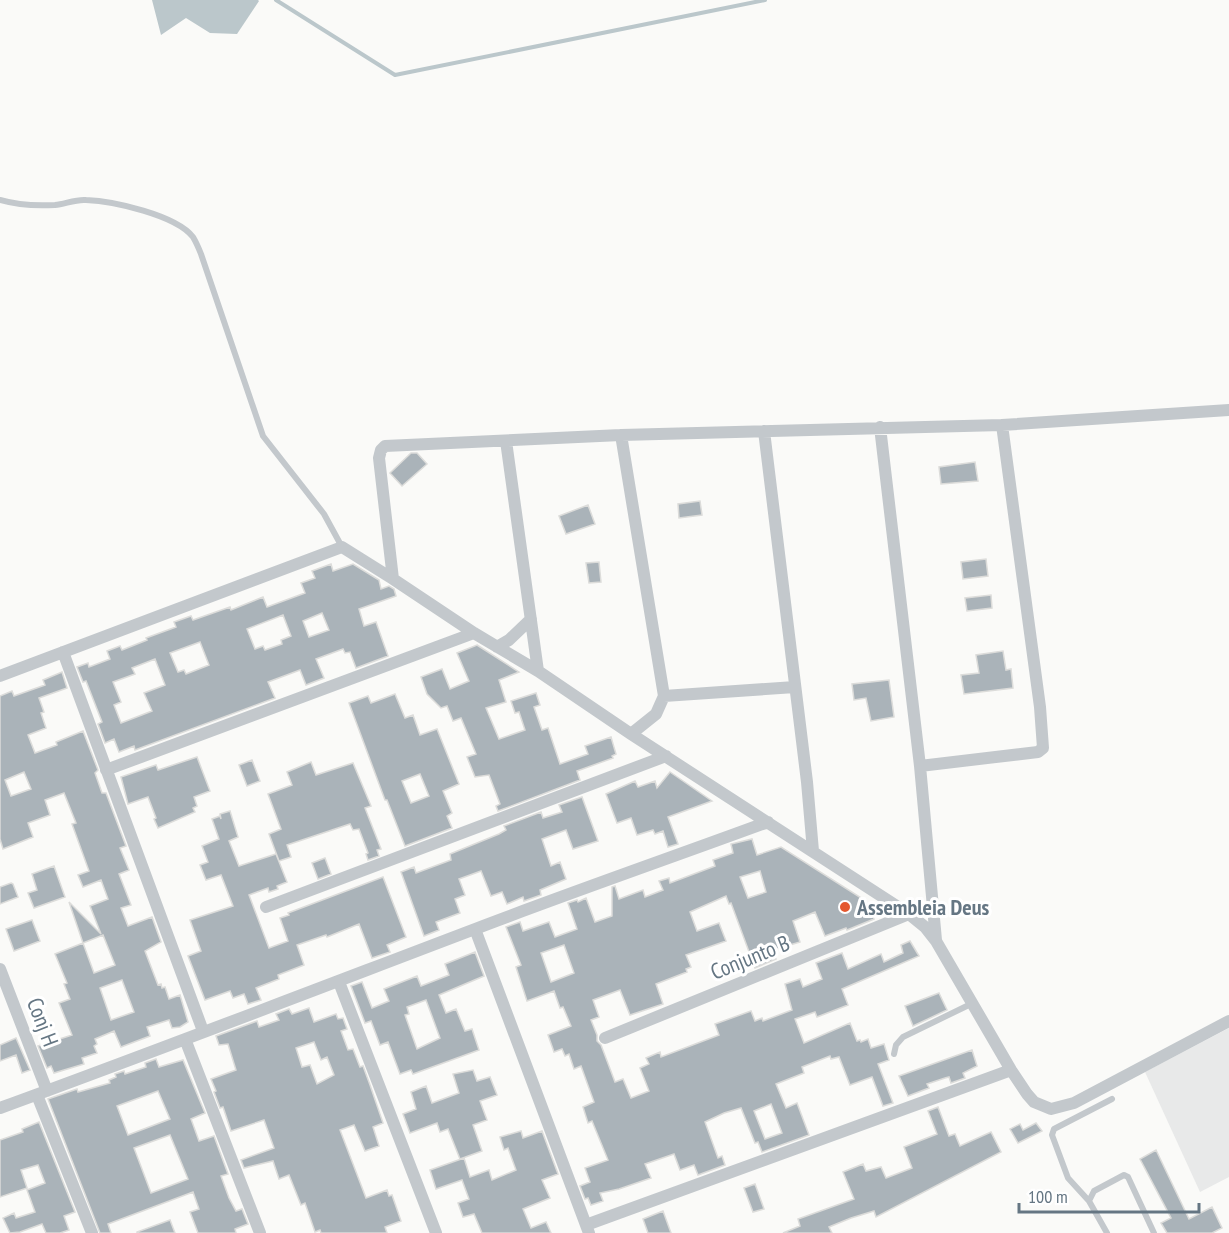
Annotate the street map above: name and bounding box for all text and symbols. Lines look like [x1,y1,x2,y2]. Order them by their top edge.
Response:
place label: Assembleia Deus [856,893,989,921]
marker: Assembleia Deus [838,900,852,914]
street label: Conjunto B [706,928,794,986]
street label: Conj H [21,994,65,1050]
scale bar [1019,1176,1199,1214]
text: 100 m [1028,1185,1068,1208]

